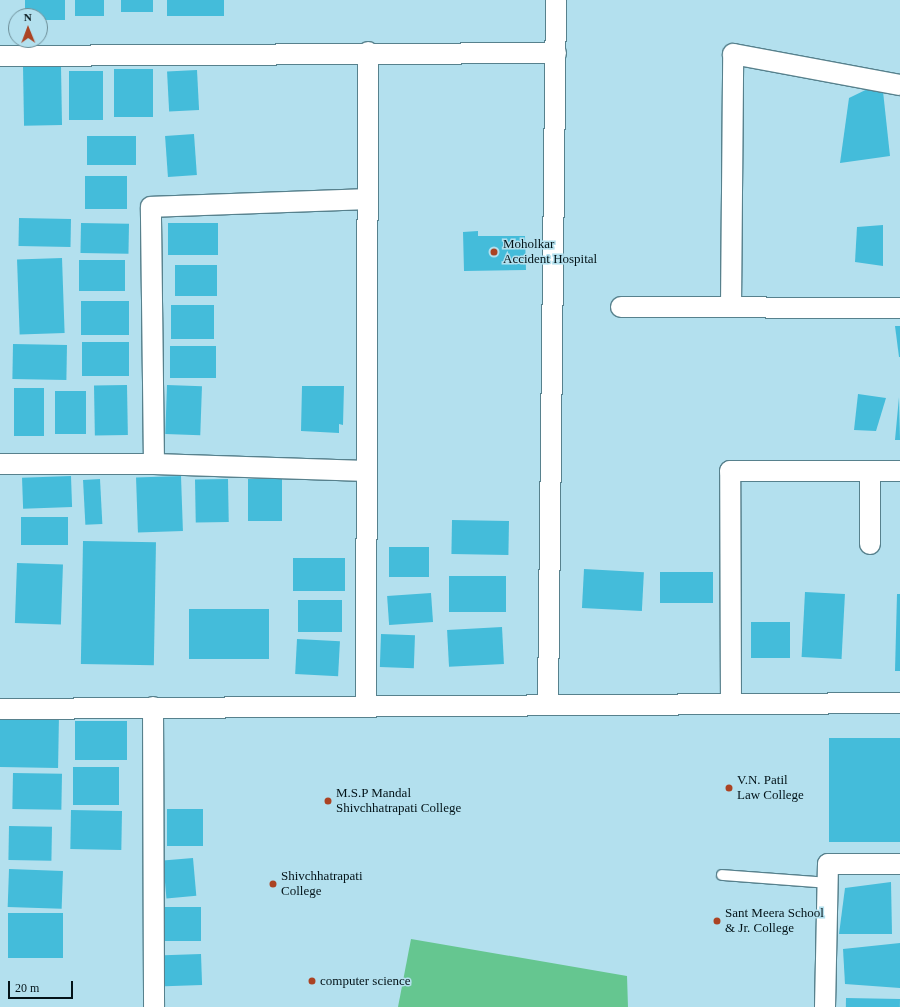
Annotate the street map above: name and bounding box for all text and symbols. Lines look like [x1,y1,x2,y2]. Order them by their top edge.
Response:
north arrow [8,8,48,48]
text: N [24,11,32,23]
place label: Moholkar Accident Hospital [503,237,597,268]
marker: Moholkar Accident Hospital [488,246,500,258]
place label: V.N. Patil Law College [737,773,804,804]
marker: V.N. Patil Law College [724,783,734,793]
place label: M.S.P Mandal Shivchhatrapati College [336,786,461,817]
marker: M.S.P Mandal Shivchhatrapati College [323,796,333,806]
place label: Shivchhatrapati College [281,869,363,900]
marker: Shivchhatrapati College [268,879,278,889]
place label: Sant Meera School & Jr. College [725,906,824,937]
marker: Sant Meera School & Jr. College [712,916,722,926]
scale bar [10,973,75,999]
place label: computer science [320,973,411,989]
marker: computer science [307,976,317,986]
text: 20 m [15,981,39,995]

